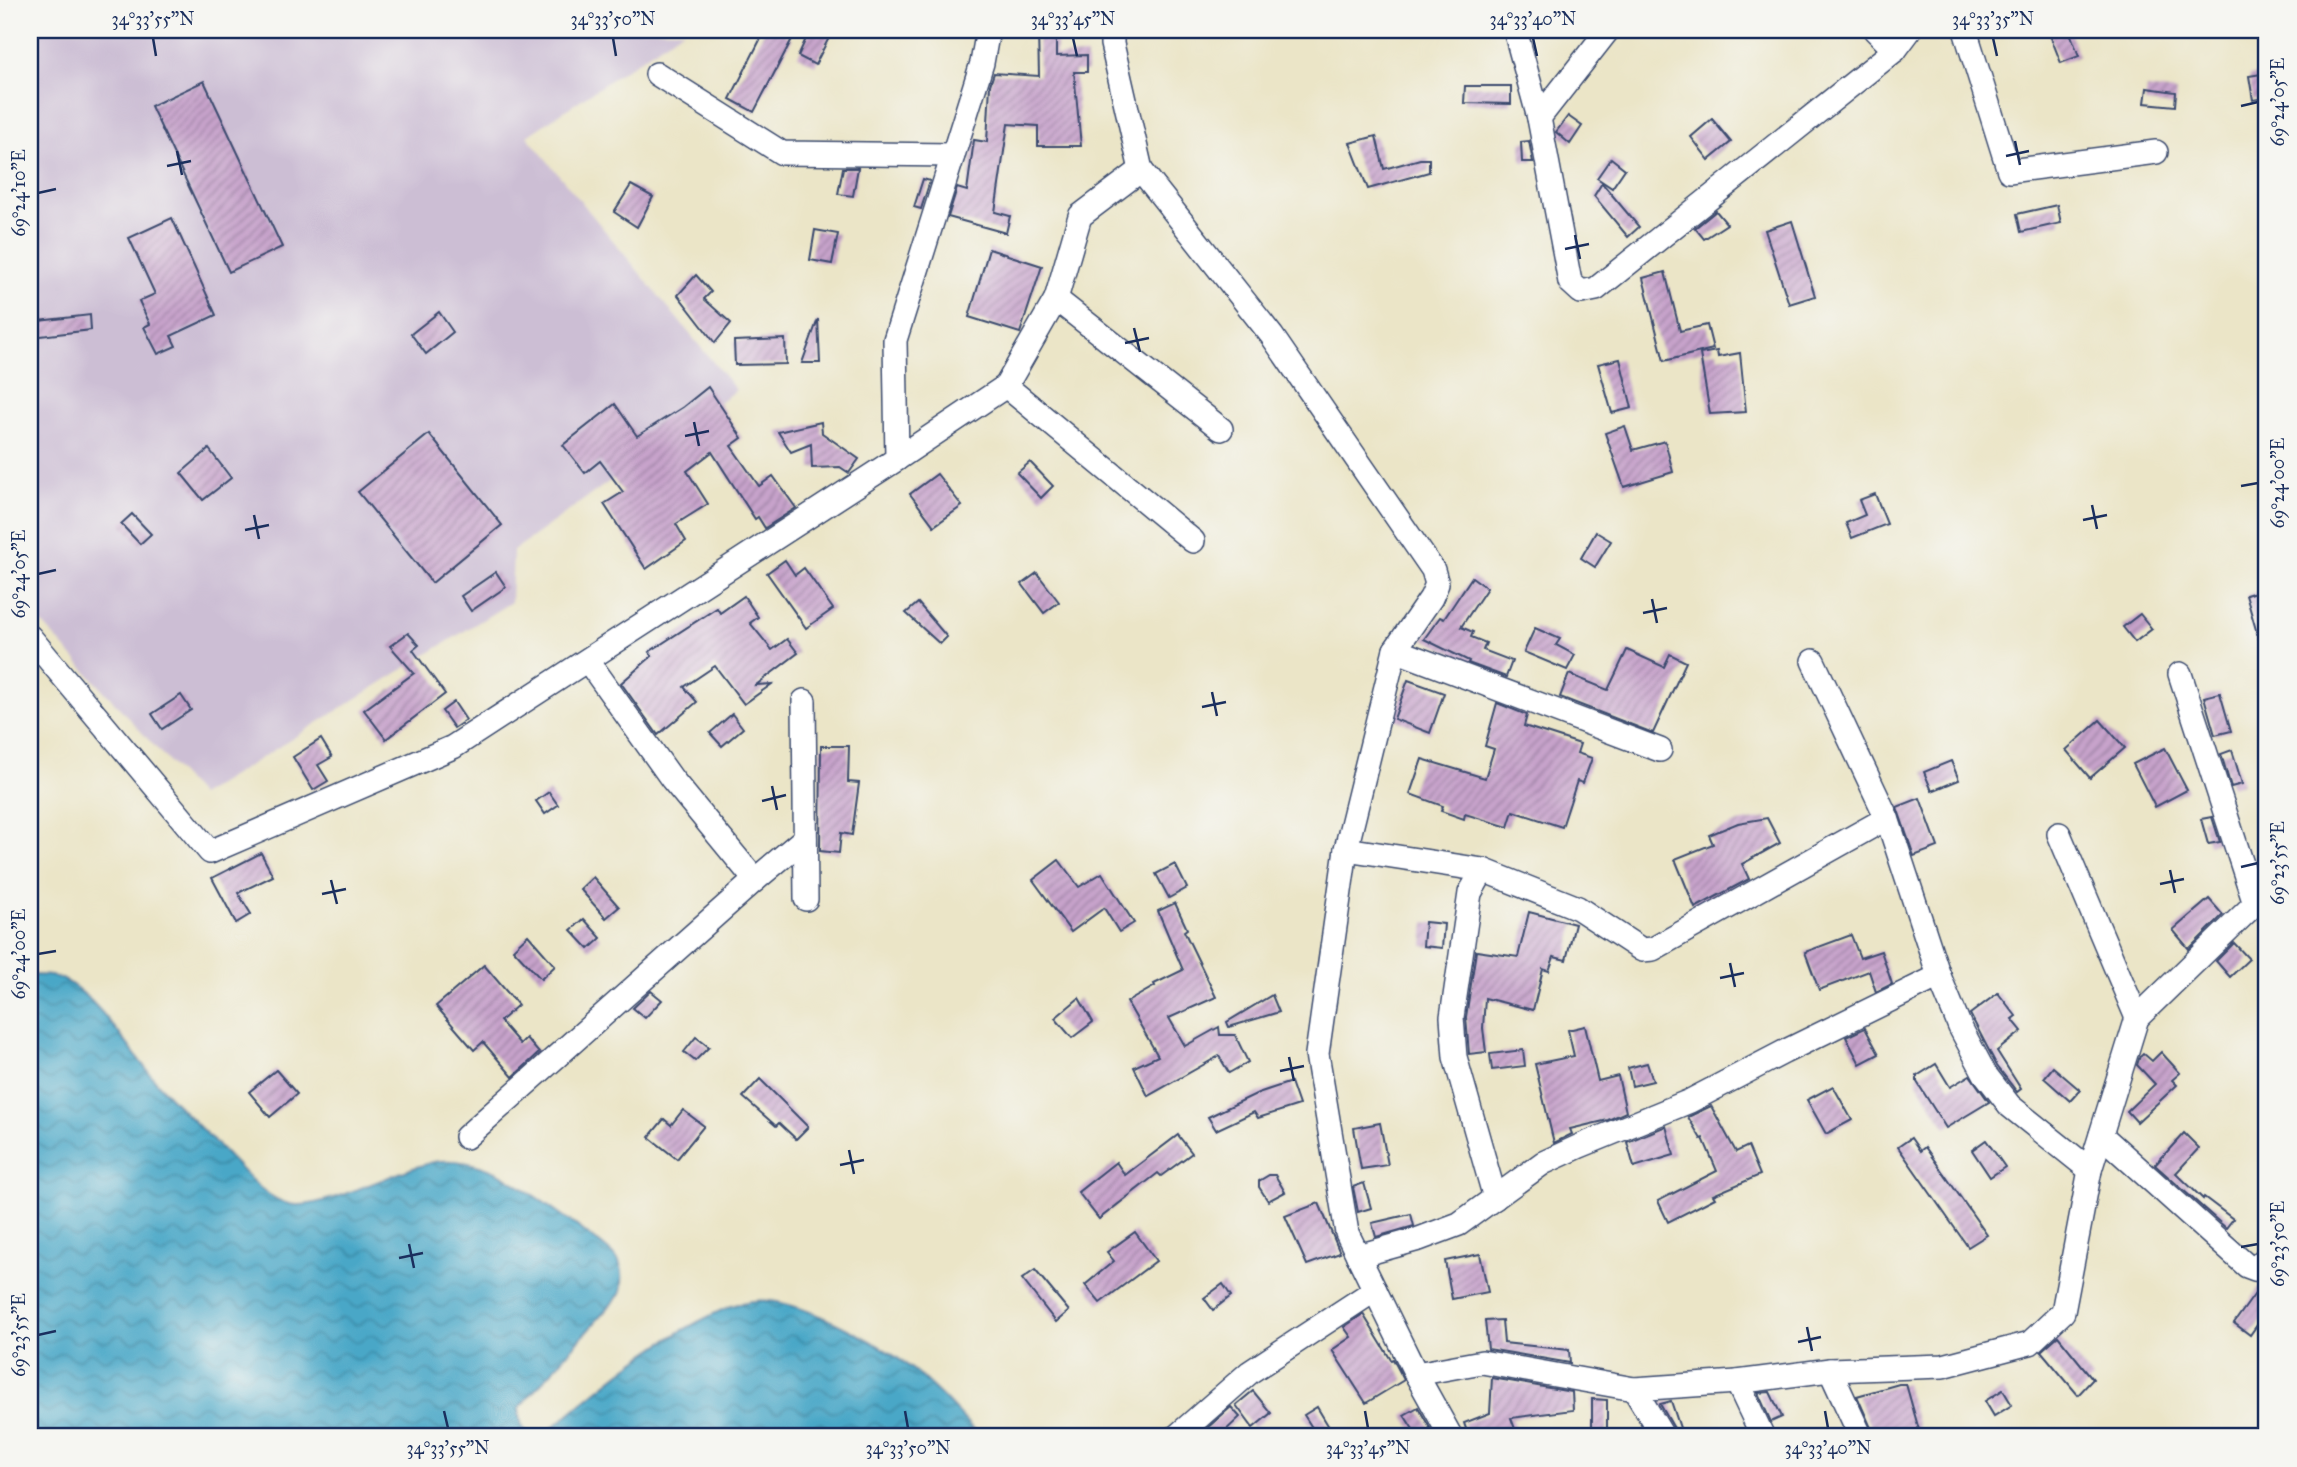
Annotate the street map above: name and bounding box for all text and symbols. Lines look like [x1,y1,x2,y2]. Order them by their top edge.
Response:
text: 34°33'55"N [111,8,195,30]
text: 34°33'50"N [570,8,656,30]
text: 34°33'45"N [1031,8,1115,30]
text: 34°33'40"N [1490,8,1576,30]
text: 34°33'35"N [1952,8,2034,30]
text: 69°24'05"E [2267,57,2289,146]
text: 69°24'10"E [8,149,30,237]
text: 69°24'00"E [2267,437,2289,529]
text: 69°24'05"E [8,529,30,618]
text: 69°23'55"E [2267,821,2289,905]
text: 69°24'00"E [8,908,30,1000]
text: 69°23'50"E [2267,1201,2289,1287]
text: 69°23'55"E [8,1293,30,1377]
text: 34°33'55"N [406,1437,490,1459]
text: 34°33'50"N [865,1437,951,1459]
text: 34°33'45"N [1326,1437,1410,1459]
text: 34°33'40"N [1785,1437,1871,1459]

